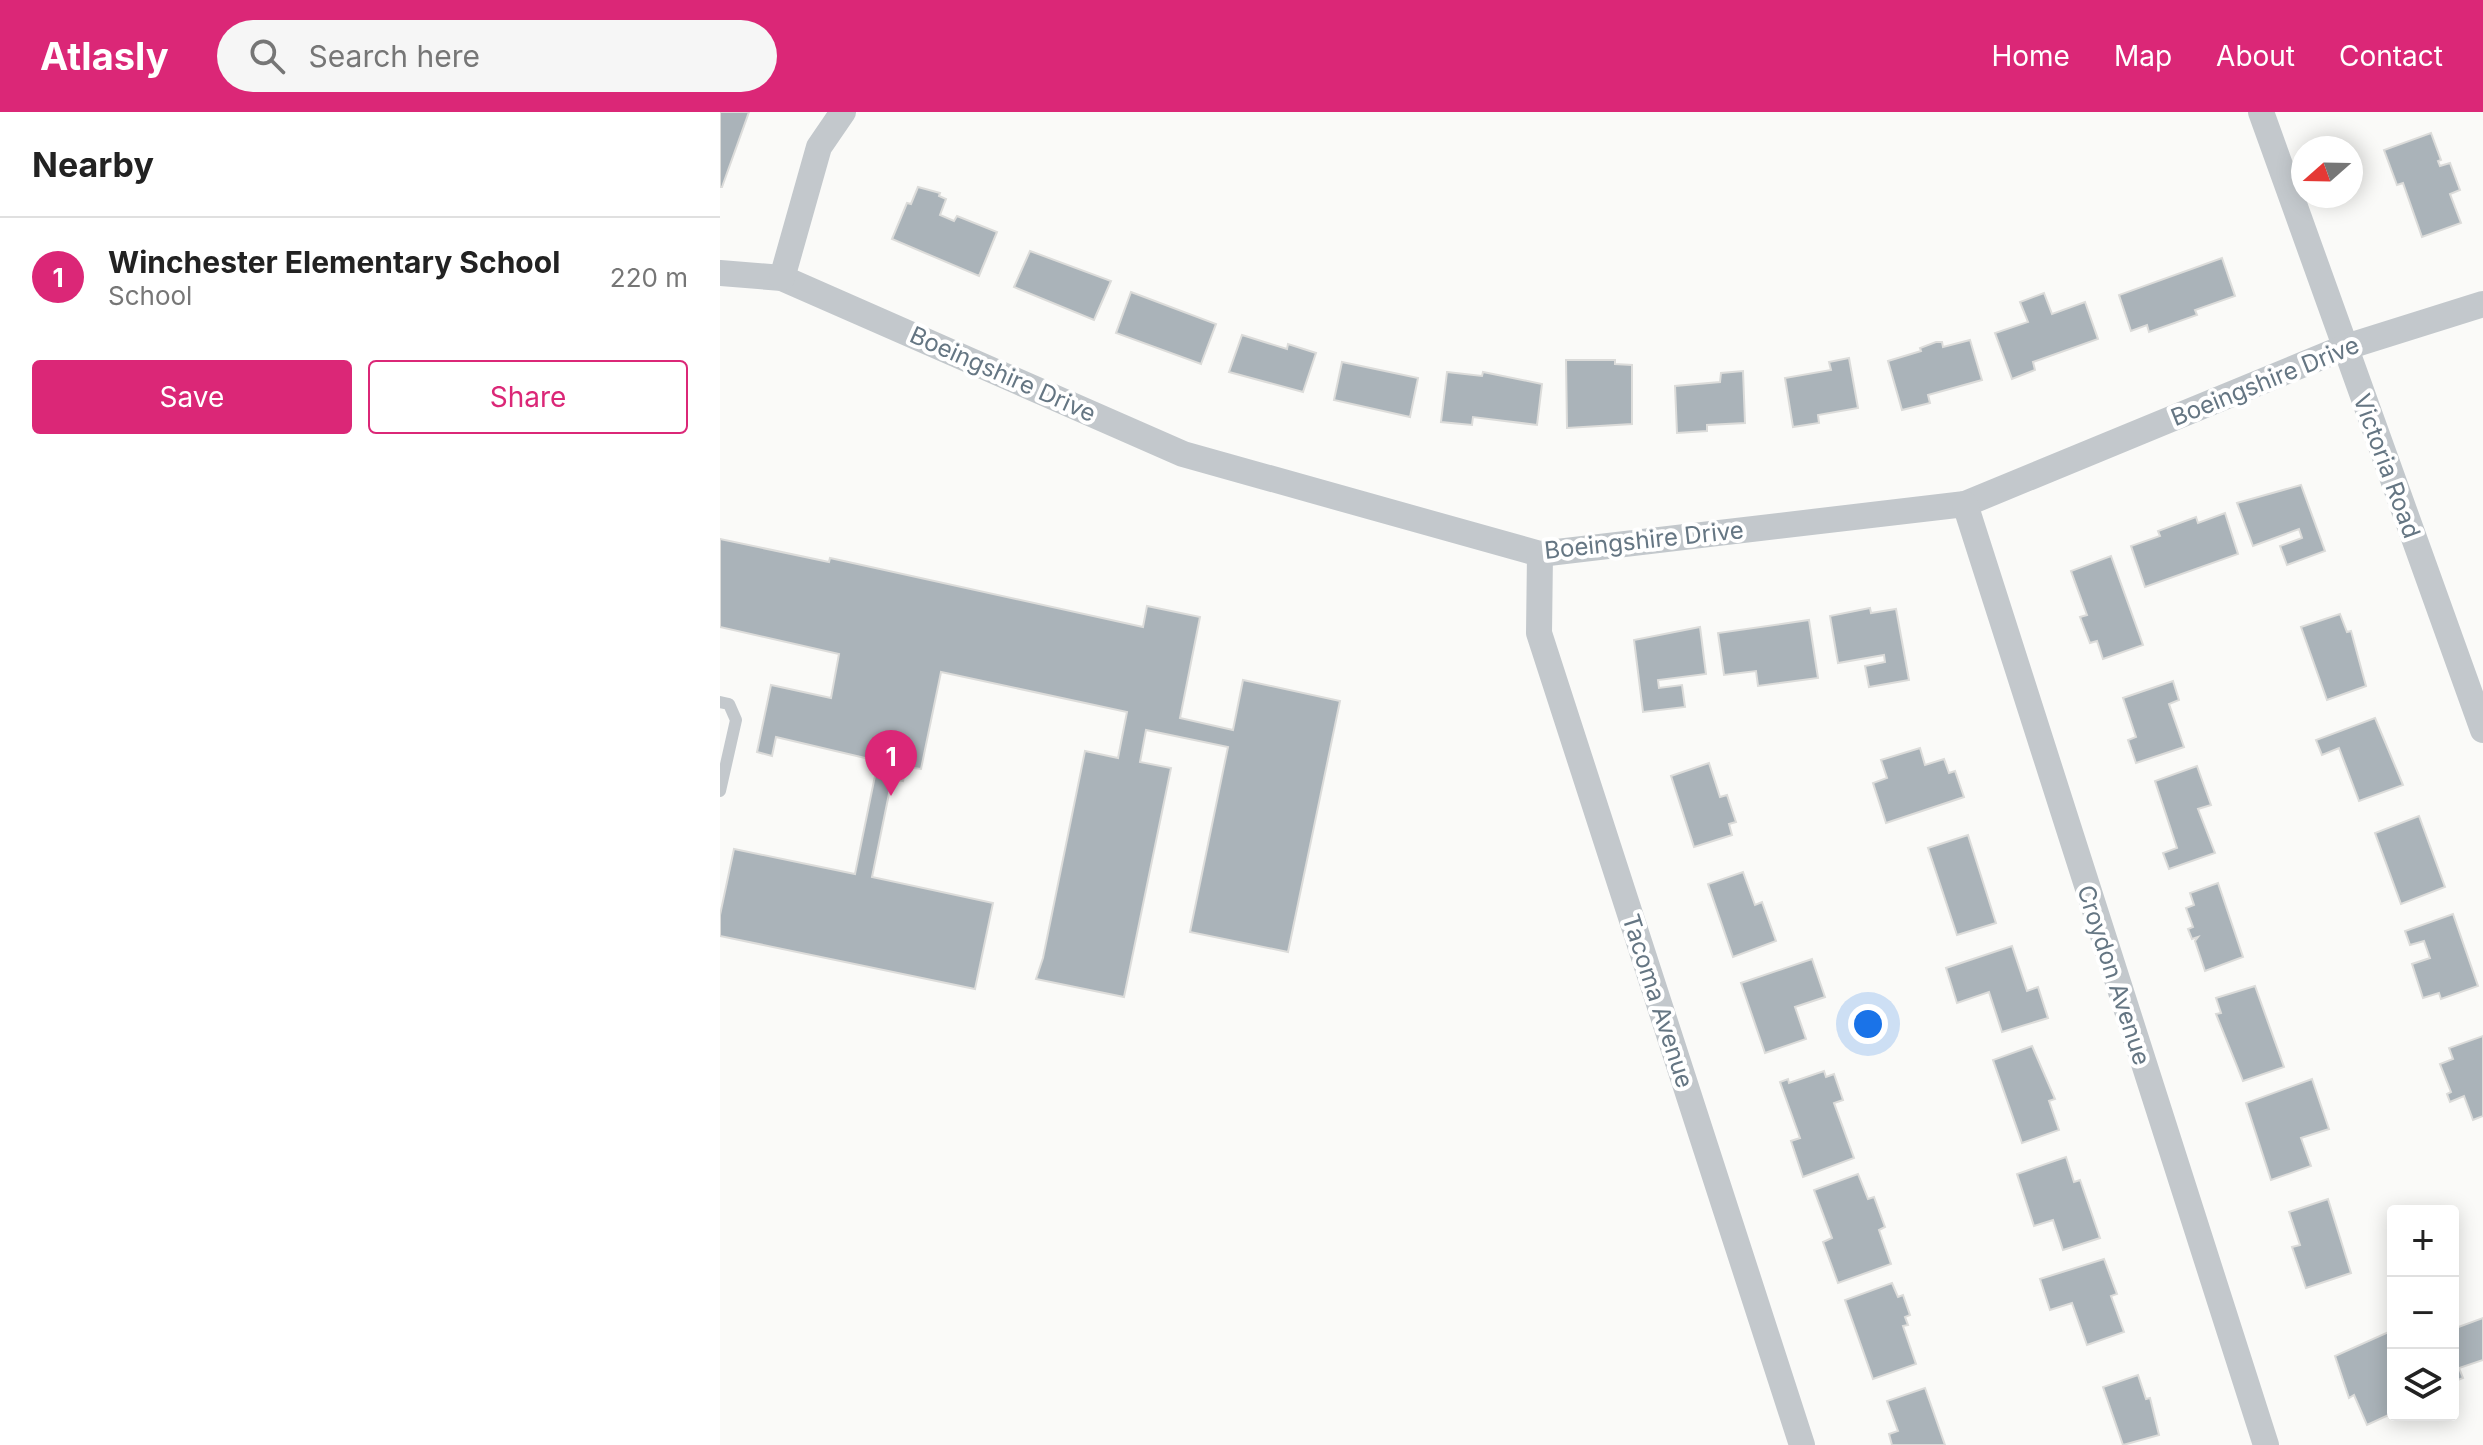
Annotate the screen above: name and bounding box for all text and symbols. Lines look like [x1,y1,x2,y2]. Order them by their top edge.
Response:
search box [217,20,777,92]
text: Atlasly [40,33,169,79]
icon: search [245,34,289,78]
text: Search here [309,38,480,74]
text: Home [1991,39,2070,73]
text: Map [2114,39,2172,73]
text: About [2216,39,2295,73]
text: Contact [2339,39,2443,73]
north arrow [2291,136,2363,208]
text: Nearby [32,144,154,185]
text: Winchester Elementary School [108,244,560,280]
text: 1 [52,262,64,293]
text: 220 m [610,262,688,293]
text: School [108,280,192,311]
street label: Boeingshire Drive [906,320,1100,428]
street label: Boeingshire Drive [2167,330,2363,432]
button: Save [32,360,352,434]
button: Share [368,360,688,434]
street label: Victoria Road [2347,390,2427,542]
street label: Boeingshire Drive [1543,515,1745,565]
pin: 1 [865,730,917,796]
street label: Croydon Avenue [2071,881,2157,1069]
street label: Tacoma Avenue [1616,911,1700,1091]
your location [1848,1004,1888,1044]
map controls [2387,1205,2459,1421]
button: + [2387,1205,2459,1277]
button: − [2387,1277,2459,1349]
button: layers [2387,1349,2459,1421]

